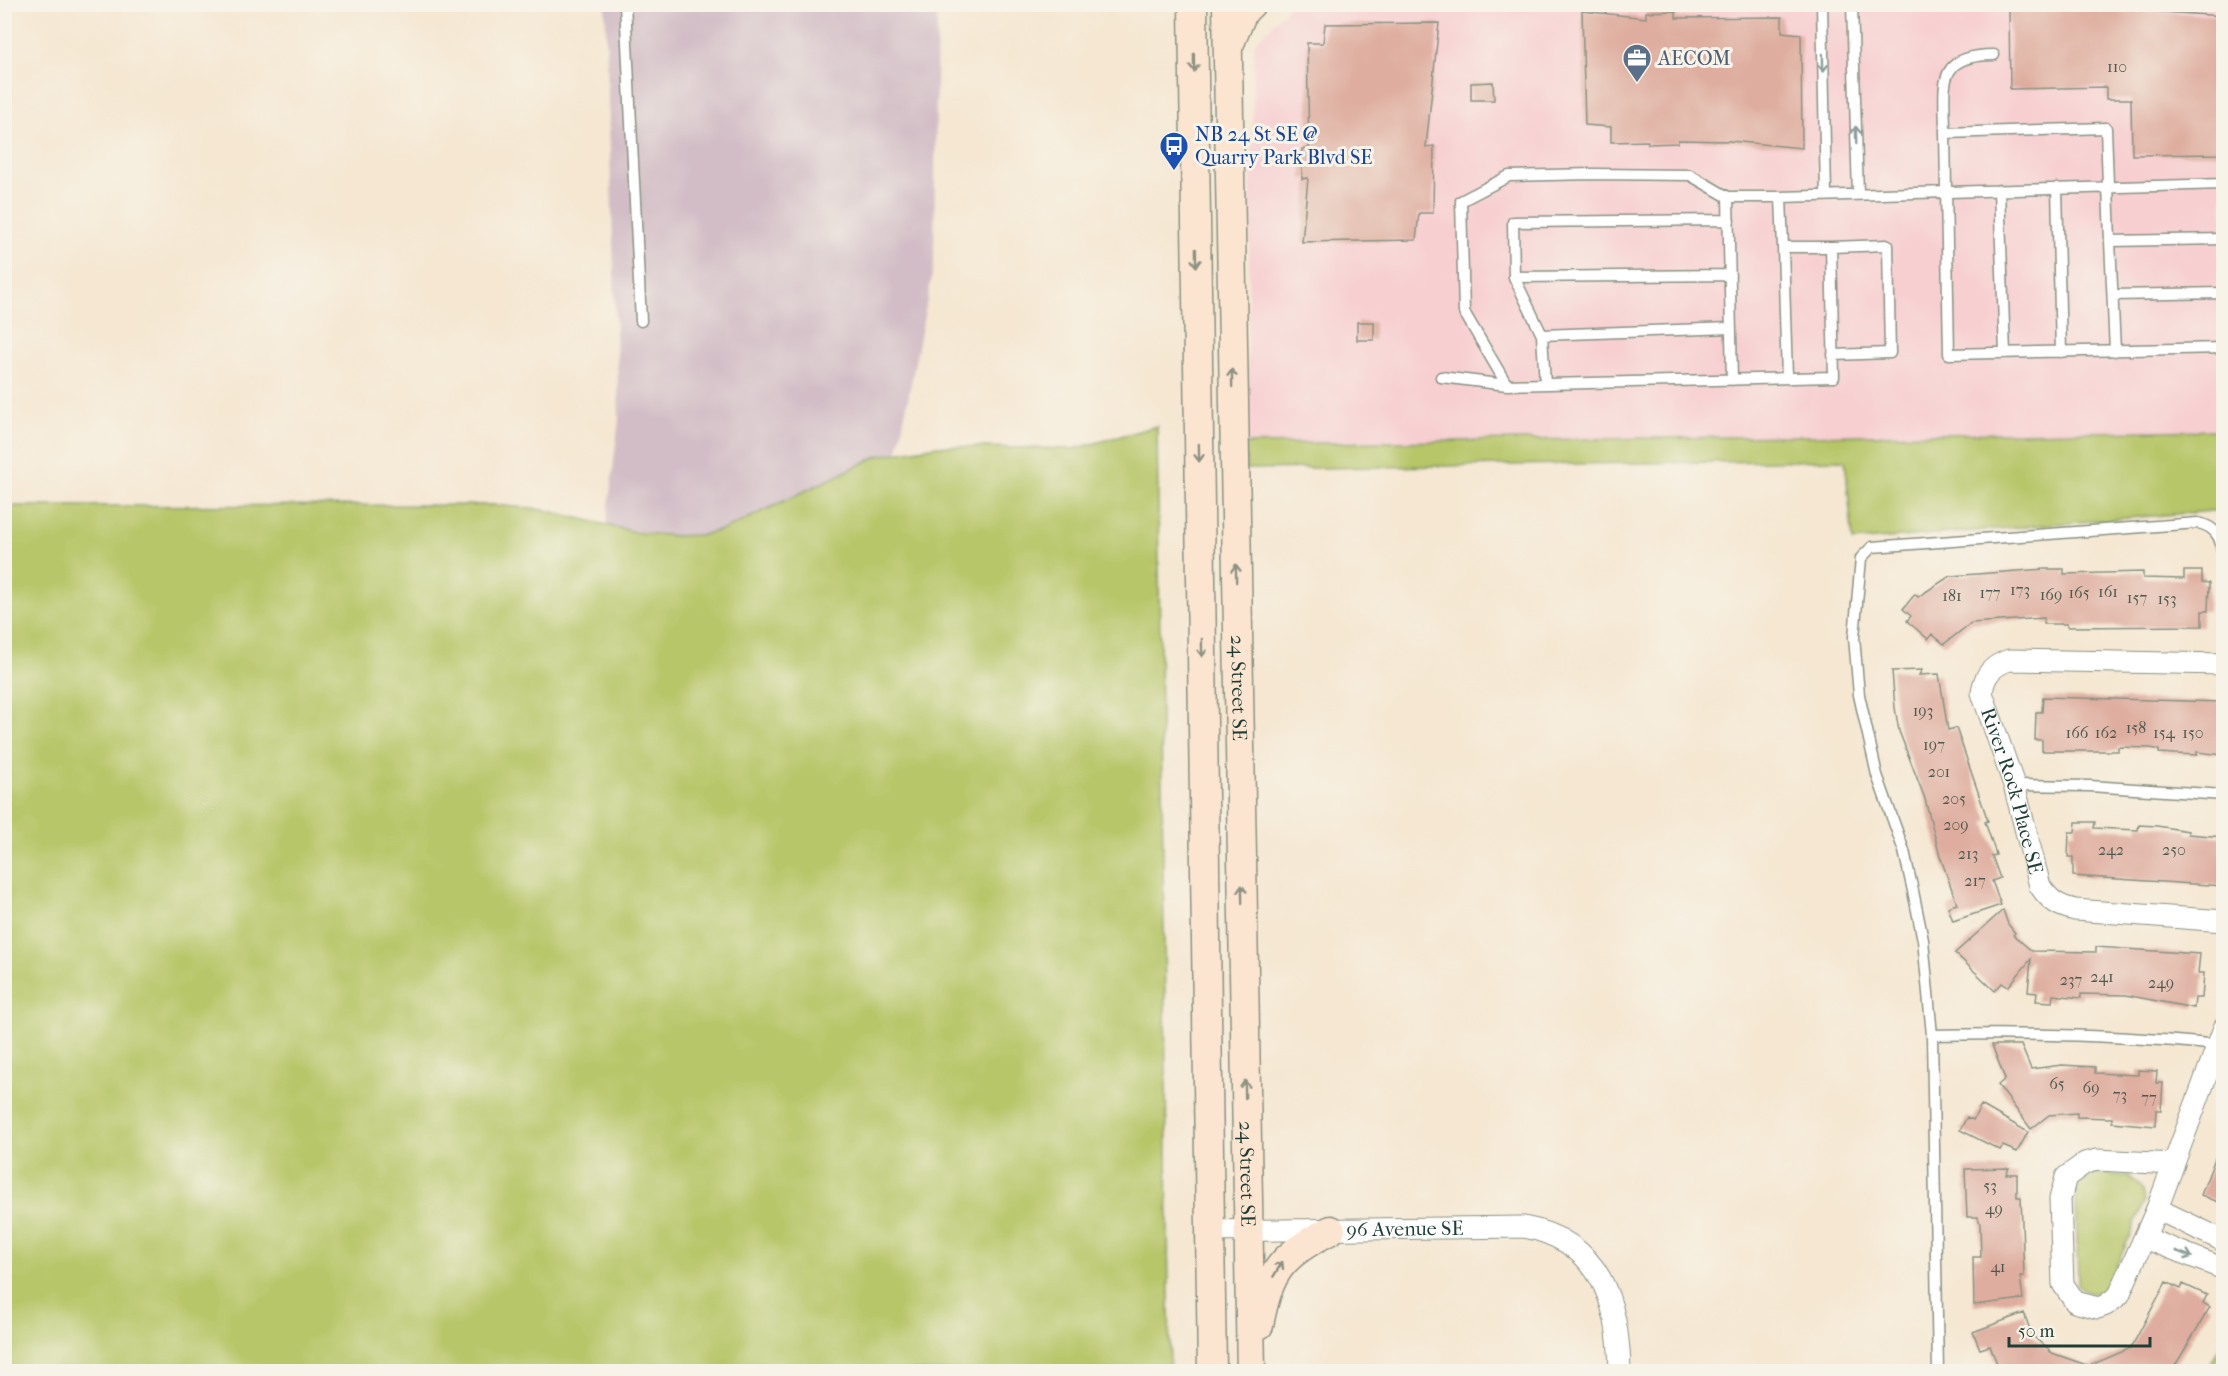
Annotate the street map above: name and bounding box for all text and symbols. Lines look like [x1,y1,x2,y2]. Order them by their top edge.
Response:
office icon: AECOM [1621,42,1653,84]
place label: AECOM [1657,47,1731,70]
one-way arrow [1188,52,1200,72]
one-way arrow [1817,52,1829,72]
house number: 110 [2107,57,2127,76]
place label: NB 24 St SE @ Quarry Park Blvd SE [1195,123,1373,169]
one-way arrow [1850,126,1862,146]
bus stop icon: NB 24 St SE @ Quarry Park Blvd SE [1158,130,1190,172]
one-way arrow [1191,247,1202,267]
one-way arrow [1227,369,1238,389]
one-way arrow [1193,442,1205,462]
one-way arrow [1230,564,1242,584]
house number: 173 [2010,580,2030,599]
house number: 161 [2098,582,2118,601]
house number: 177 [1979,583,2001,602]
house number: 165 [2068,583,2090,602]
house number: 169 [2040,585,2062,604]
house number: 181 [1942,586,1962,605]
house number: 157 [2127,588,2147,607]
house number: 153 [2157,589,2177,608]
street label: 24 Street SE [1226,635,1251,741]
one-way arrow [1196,637,1208,657]
house number: 193 [1913,701,1933,720]
street label: River Rock Place SE [1976,705,2047,876]
house number: 158 [2126,718,2146,737]
house number: 166 [2066,723,2089,742]
house number: 162 [2095,723,2117,742]
house number: 154 [2153,723,2176,742]
house number: 150 [2182,723,2204,742]
house number: 197 [1923,735,1945,754]
house number: 201 [1928,762,1950,781]
house number: 205 [1942,789,1966,808]
house number: 209 [1943,815,1969,834]
house number: 242 [2098,840,2124,859]
house number: 250 [2162,840,2186,859]
house number: 213 [1958,844,1978,863]
house number: 217 [1964,871,1986,890]
one-way arrow [1236,884,1248,904]
house number: 241 [2090,967,2114,986]
house number: 237 [2060,970,2083,989]
house number: 249 [2148,973,2174,992]
house number: 65 [2049,1074,2065,1093]
house number: 69 [2082,1078,2100,1097]
one-way arrow [1240,1079,1251,1099]
house number: 73 [2113,1085,2127,1104]
house number: 77 [2141,1088,2157,1107]
street label: 24 Street SE [1235,1121,1259,1227]
house number: 53 [1983,1176,1997,1195]
house number: 49 [1985,1199,2003,1218]
street label: 96 Avenue SE [1346,1217,1464,1241]
one-way arrow [2175,1249,2193,1260]
house number: 41 [1990,1257,2006,1276]
one-way arrow [1273,1261,1285,1278]
scale bar [2009,1310,2150,1348]
text: 50 m [2018,1321,2055,1342]

